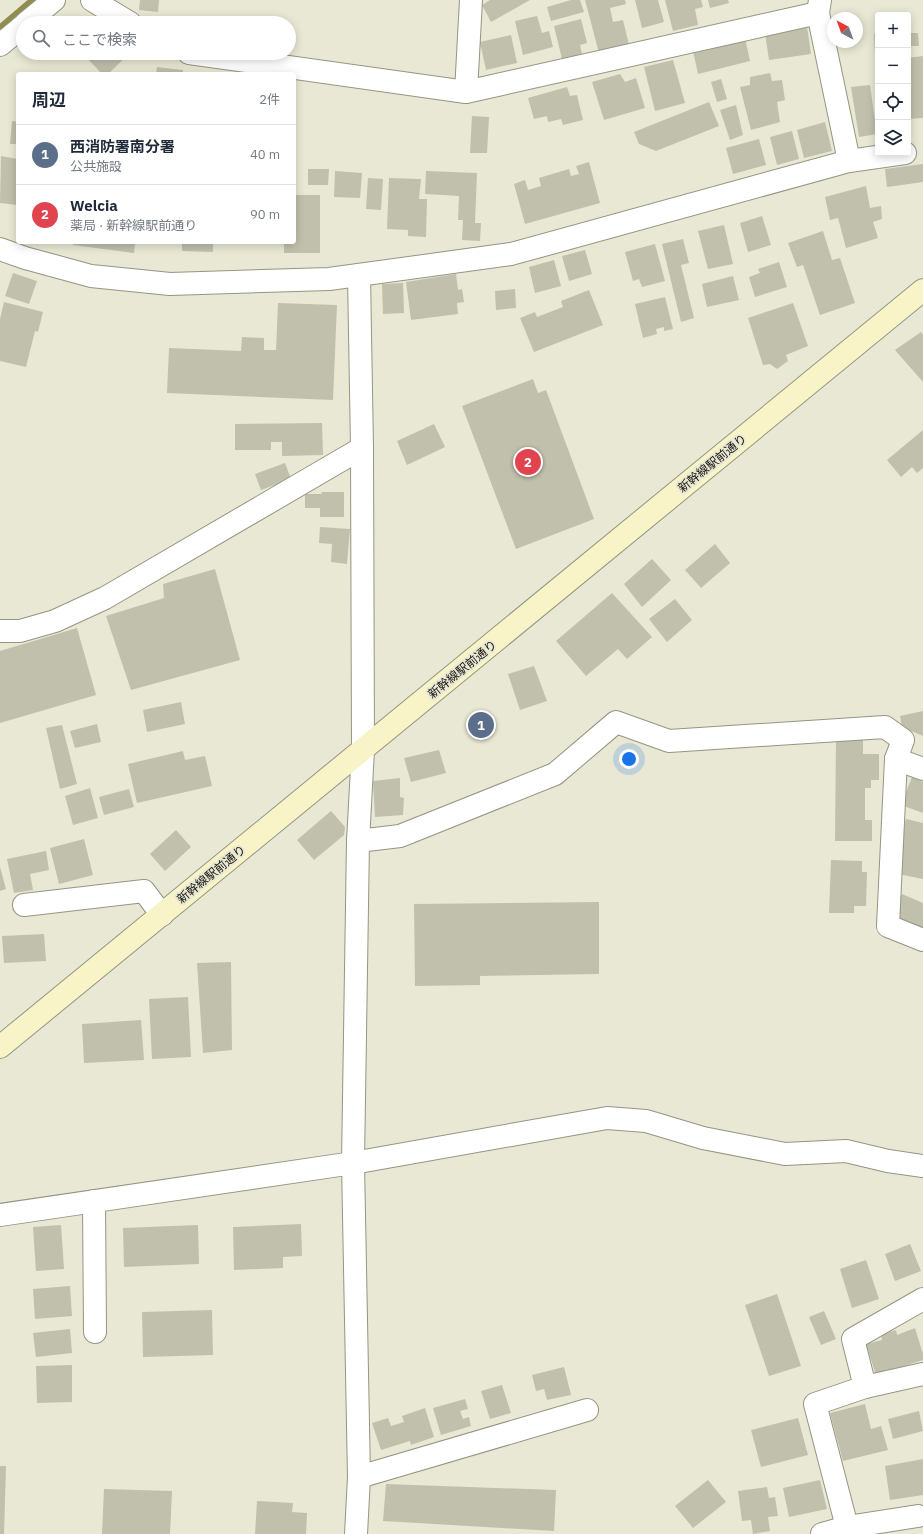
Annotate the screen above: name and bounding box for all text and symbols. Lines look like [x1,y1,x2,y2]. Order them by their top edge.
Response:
north arrow [827,12,863,48]
map controls [875,12,911,156]
button: + [875,12,911,48]
search box [16,16,296,60]
icon: search [30,27,52,49]
text: ここで検索 [62,30,137,49]
button: − [875,48,911,84]
button: locate [875,84,911,120]
text: 周辺 [32,89,66,111]
text: 2件 [259,91,280,108]
button: layers [875,120,911,156]
text: 西消防署南分署 [70,137,175,156]
text: 1 [41,146,49,163]
text: 40 m [250,146,280,163]
text: 公共施設 [70,158,122,175]
text: Welcia [70,196,118,215]
text: 2 [41,206,49,223]
text: 90 m [250,206,280,223]
text: 薬局 · 新幹線駅前通り [70,217,197,234]
street label: 新幹線駅前通り [675,431,749,495]
pin: 2 [515,447,541,477]
street label: 新幹線駅前通り [425,637,499,701]
pin: 1 [468,710,494,740]
your location [619,749,639,769]
street label: 新幹線駅前通り [174,842,248,906]

